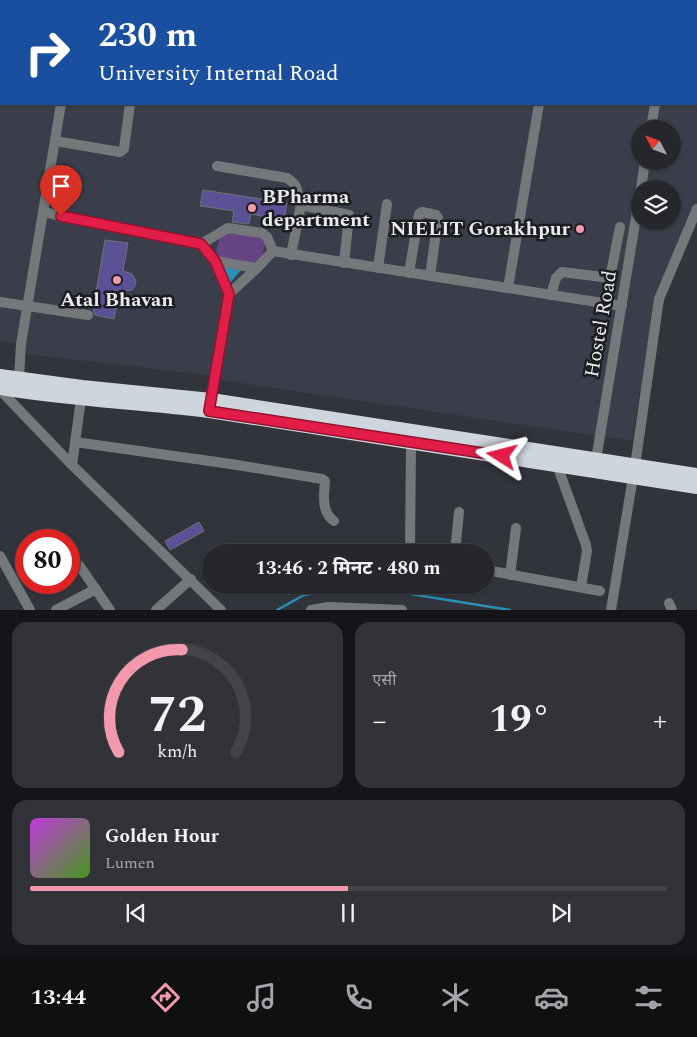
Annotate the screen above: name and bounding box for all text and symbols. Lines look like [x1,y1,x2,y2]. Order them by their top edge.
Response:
text: 230 m [98,9,197,62]
icon: right [15,20,80,85]
text: University Internal Road [98,57,339,90]
north arrow [631,120,681,170]
map controls [631,120,681,230]
pin [40,165,82,216]
icon: arrive [47,172,75,200]
button: layers [631,180,681,230]
place label: BPharma department [262,182,370,235]
marker: BPharma department [246,202,258,214]
place label: NIELIT Gorakhpur [390,214,570,244]
marker: NIELIT Gorakhpur [574,223,586,235]
street label: Hostel Road [577,268,625,380]
marker: Atal Bhavan [111,274,123,286]
place label: Atal Bhavan [60,285,174,315]
position arrow [475,429,527,481]
speed limit sign: 80 [15,529,80,594]
text: 13:46 · 2 मिनट · 480 m [255,554,441,583]
text: एसी [373,668,396,692]
text: 72 [148,676,206,755]
text: 19° [489,691,551,749]
text: − [373,700,387,743]
text: + [653,700,667,743]
text: km/h [157,738,197,765]
text: Golden Hour [105,822,219,851]
text: Lumen [105,851,155,875]
icon: previous [122,899,150,927]
icon: pause [334,899,362,927]
icon: next [547,899,575,927]
icon: directions [148,980,183,1015]
icon: music [244,980,279,1015]
icon: phone [341,980,376,1015]
icon: climate [438,980,473,1015]
icon: car [534,980,569,1015]
icon: filters [631,980,666,1015]
text: 13:44 [31,981,86,1014]

